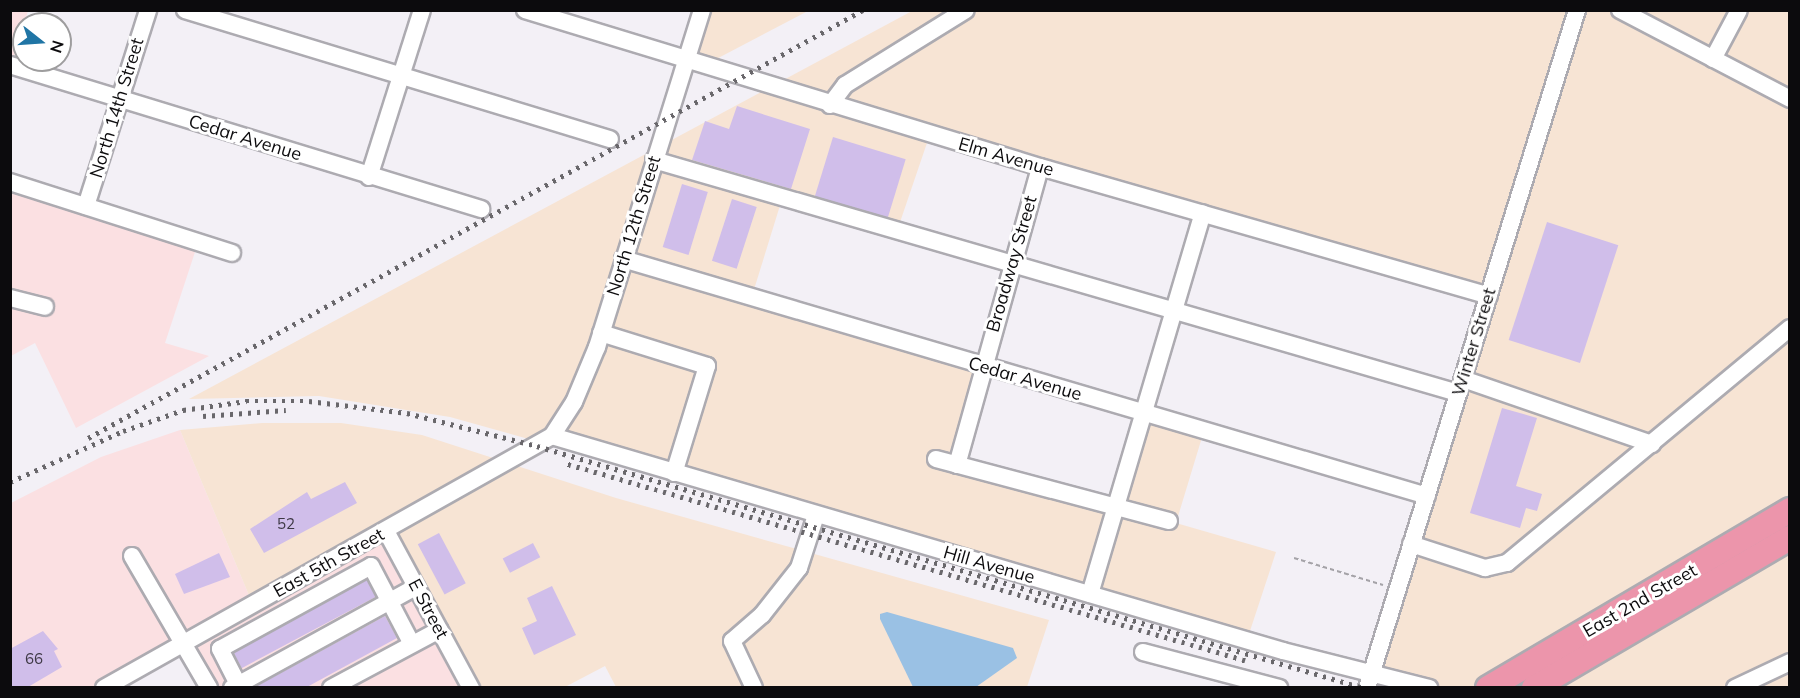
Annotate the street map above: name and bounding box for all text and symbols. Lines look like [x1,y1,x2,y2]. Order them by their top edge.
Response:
north arrow [12,12,72,72]
street label: North 14th Street [85,35,149,181]
text: N [46,38,69,55]
street label: Cedar Avenue [186,111,304,165]
street label: Elm Avenue [956,133,1056,181]
street label: North 12th Street [602,153,666,299]
street label: Broadway Street [982,193,1042,335]
street label: Winter Street [1447,285,1501,399]
street label: Cedar Avenue [966,352,1084,406]
house number: 52 [277,515,295,533]
street label: East 5th Street [270,524,388,602]
street label: Hill Avenue [941,542,1037,588]
street label: East 2nd Street [1579,560,1701,642]
street label: E Street [403,575,453,643]
house number: 66 [25,650,43,668]

